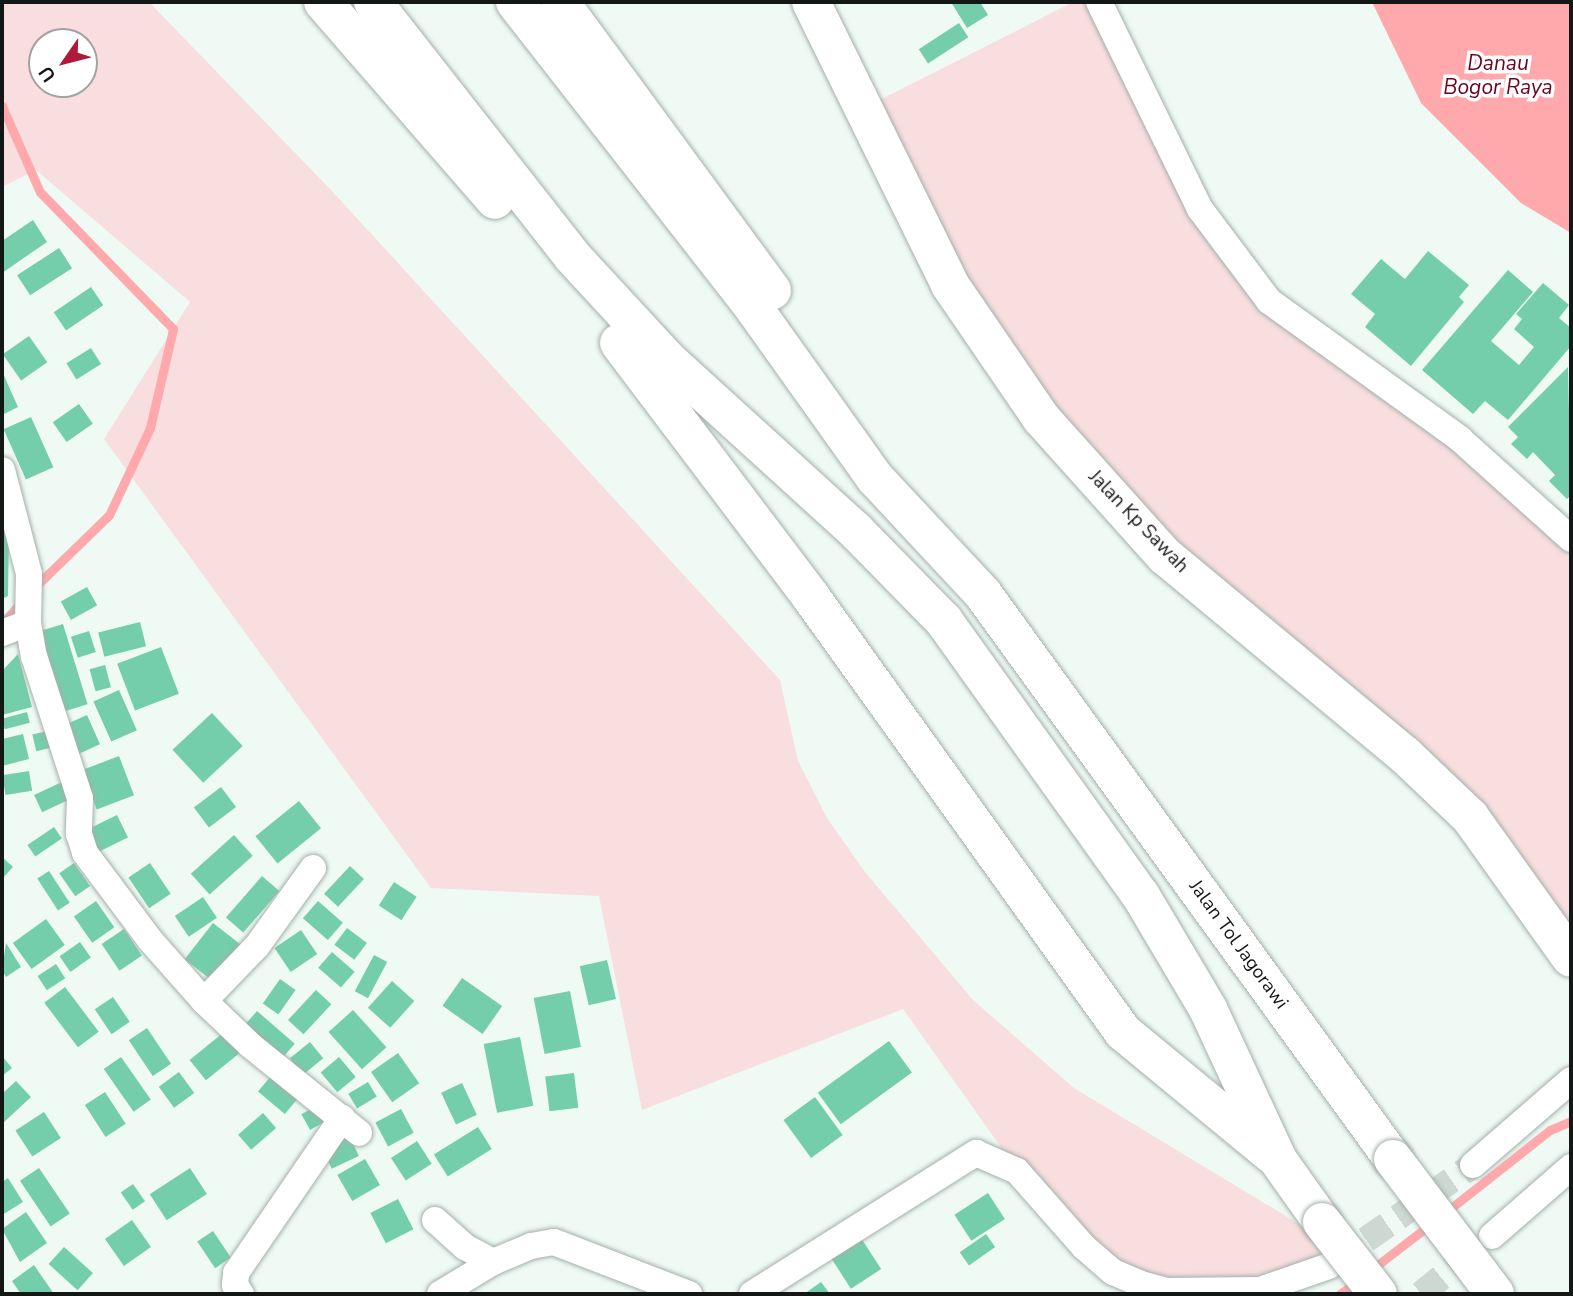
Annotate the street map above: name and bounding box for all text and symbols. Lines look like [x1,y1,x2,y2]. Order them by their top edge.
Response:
north arrow [28,28,98,98]
water label: Danau Bogor Raya [1443,50,1553,100]
text: U [33,61,62,87]
street label: Jalan Kp Sawah [1083,466,1193,578]
street label: Jalan Tol Jagorawi [1184,876,1292,1014]

